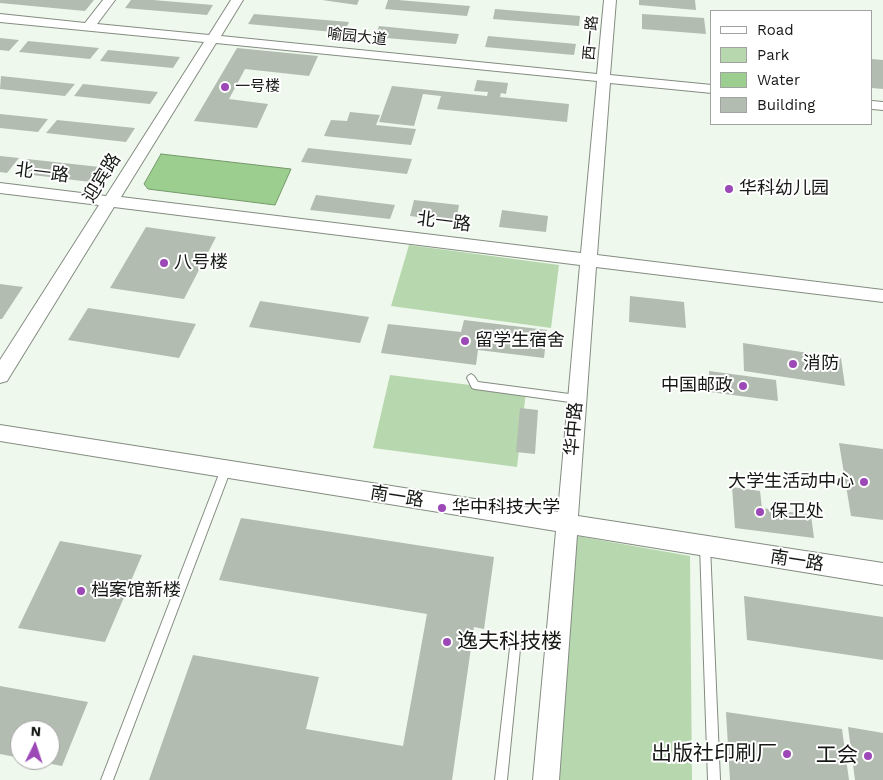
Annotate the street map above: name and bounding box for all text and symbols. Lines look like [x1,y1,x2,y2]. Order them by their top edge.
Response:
legend [710,10,873,125]
street label: 西一路 [580,15,602,61]
text: Road [757,21,794,39]
street label: 喻园大道 [326,25,388,49]
text: Park [757,46,789,64]
text: Water [757,71,800,89]
place label: 一号楼 [235,78,280,96]
marker: 一号楼 [219,81,231,93]
text: Building [757,96,815,114]
street label: 迎宾路 [79,149,125,207]
street label: 北一路 [14,159,70,187]
place label: 华科幼儿园 [739,178,829,200]
marker: 华科幼儿园 [723,183,735,195]
street label: 北一路 [416,208,472,236]
place label: 八号楼 [174,252,228,274]
marker: 八号楼 [158,257,170,269]
place label: 留学生宿舍 [475,330,565,352]
marker: 留学生宿舍 [459,335,471,347]
place label: 消防 [803,353,839,375]
marker: 消防 [787,358,799,370]
place label: 中国邮政 [661,375,733,397]
marker: 中国邮政 [737,380,749,392]
street label: 华中路 [561,401,587,457]
place label: 大学生活动中心 [728,471,854,493]
marker: 大学生活动中心 [858,476,870,488]
street label: 南一路 [369,482,425,512]
place label: 华中科技大学 [452,497,560,519]
place label: 保卫处 [770,501,824,523]
marker: 华中科技大学 [436,502,448,514]
marker: 保卫处 [754,506,766,518]
street label: 南一路 [769,546,825,576]
place label: 档案馆新楼 [91,580,181,602]
marker: 档案馆新楼 [75,585,87,597]
place label: 逸夫科技楼 [457,629,562,655]
marker: 逸夫科技楼 [441,636,453,648]
north arrow [10,720,60,770]
text: N [30,723,42,739]
place label: 出版社印刷厂 [651,741,777,767]
place label: 工会 [816,743,858,769]
marker: 出版社印刷厂 [781,748,793,760]
marker: 工会 [862,750,874,762]

